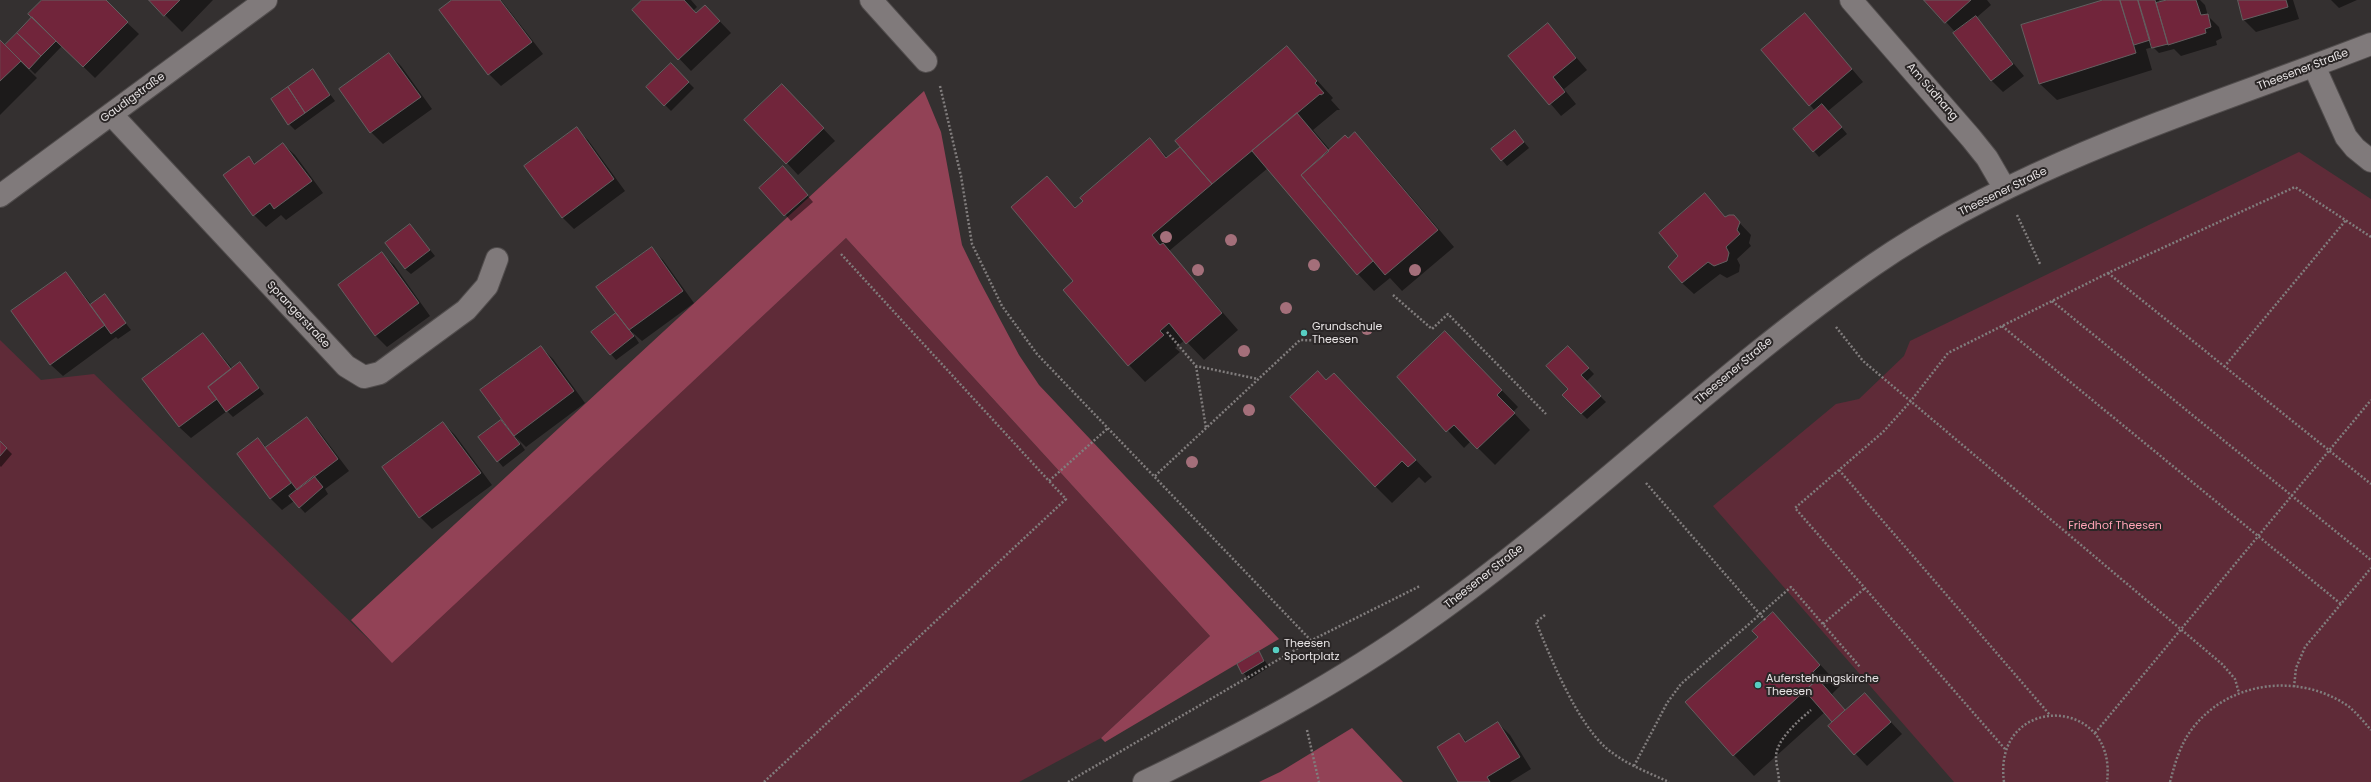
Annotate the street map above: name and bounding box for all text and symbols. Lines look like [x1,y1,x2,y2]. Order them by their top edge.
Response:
street label: Theesener Straße [2256,47,2350,93]
street label: Am Südhang [1904,61,1960,123]
street label: Gaudigstraße [98,70,168,126]
street label: Theesener Straße [1957,165,2049,219]
street label: Sprangerstraße [264,279,332,351]
place label: Grundschule Theesen [1312,320,1382,346]
marker: Grundschule Theesen [1299,328,1309,338]
street label: Theesener Straße [1693,335,1775,407]
park label: Friedhof Theesen [2068,519,2162,533]
street label: Theesener Straße [1442,542,1526,612]
place label: Theesen Sportplatz [1284,637,1340,663]
marker: Theesen Sportplatz [1271,645,1281,655]
place label: Auferstehungskirche Theesen [1766,672,1879,698]
marker: Auferstehungskirche Theesen [1753,680,1763,690]

